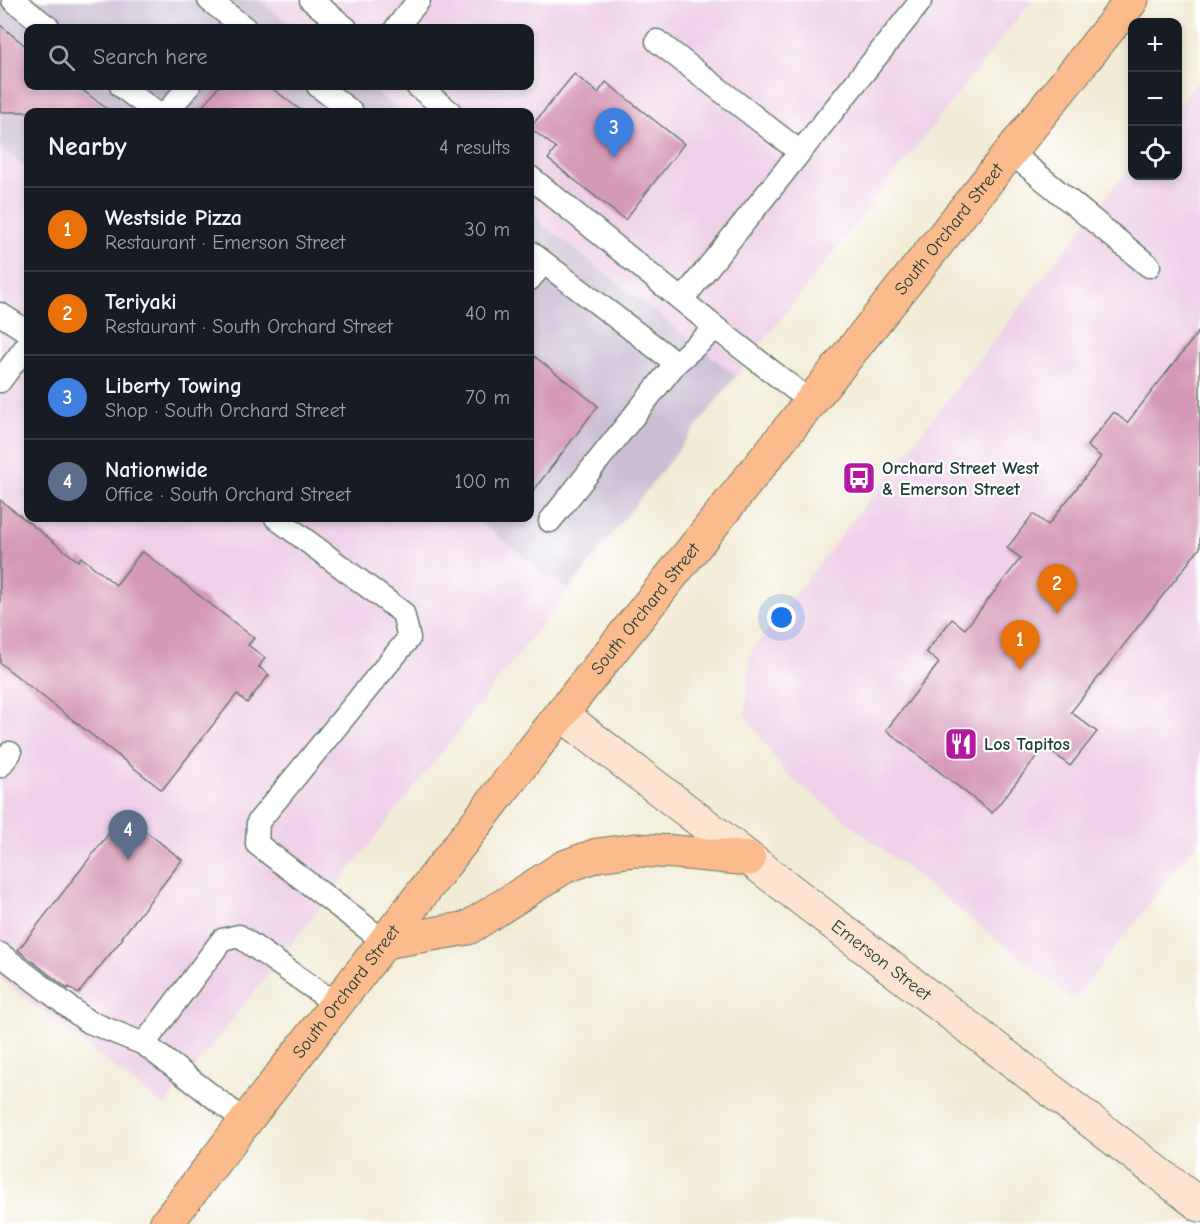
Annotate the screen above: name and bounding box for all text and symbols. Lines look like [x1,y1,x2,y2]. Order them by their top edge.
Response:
map controls [1128,18,1182,180]
button: + [1128,18,1182,72]
search box [24,24,534,90]
icon: search [45,41,78,74]
text: Search here [93,44,208,70]
button: − [1128,72,1182,126]
pin: 3 [594,108,634,158]
button: locate [1128,126,1182,180]
text: Nearby [48,132,127,162]
text: 4 results [439,136,510,159]
street label: South Orchard Street [890,159,1009,299]
text: Westside Pizza [105,205,242,231]
text: 1 [64,218,71,241]
text: 30 m [464,218,510,241]
text: Restaurant · Emerson Street [105,231,345,254]
text: Teriyaki [105,289,177,315]
text: 2 [63,302,72,325]
text: 40 m [465,302,510,325]
text: Restaurant · South Orchard Street [105,315,393,338]
text: Liberty Towing [105,373,242,399]
text: 3 [63,386,72,409]
text: 70 m [465,386,510,409]
text: Shop · South Orchard Street [105,399,345,422]
text: Nationwide [105,457,208,483]
place label: Orchard Street West & Emerson Street [882,458,1040,500]
bus stop icon: Orchard Street West & Emerson Street [841,460,877,496]
text: 4 [63,470,72,493]
text: 100 m [455,470,510,493]
text: Office · South Orchard Street [105,483,351,506]
street label: South Orchard Street [587,538,705,679]
pin: 2 [1038,564,1076,614]
your location [767,603,796,632]
pin: 1 [1000,620,1040,670]
restaurant icon: Los Tapitos [943,726,979,762]
place label: Los Tapitos [984,734,1070,755]
pin: 4 [108,810,148,860]
street label: Emerson Street [827,916,936,1006]
street label: South Orchard Street [288,920,405,1063]

